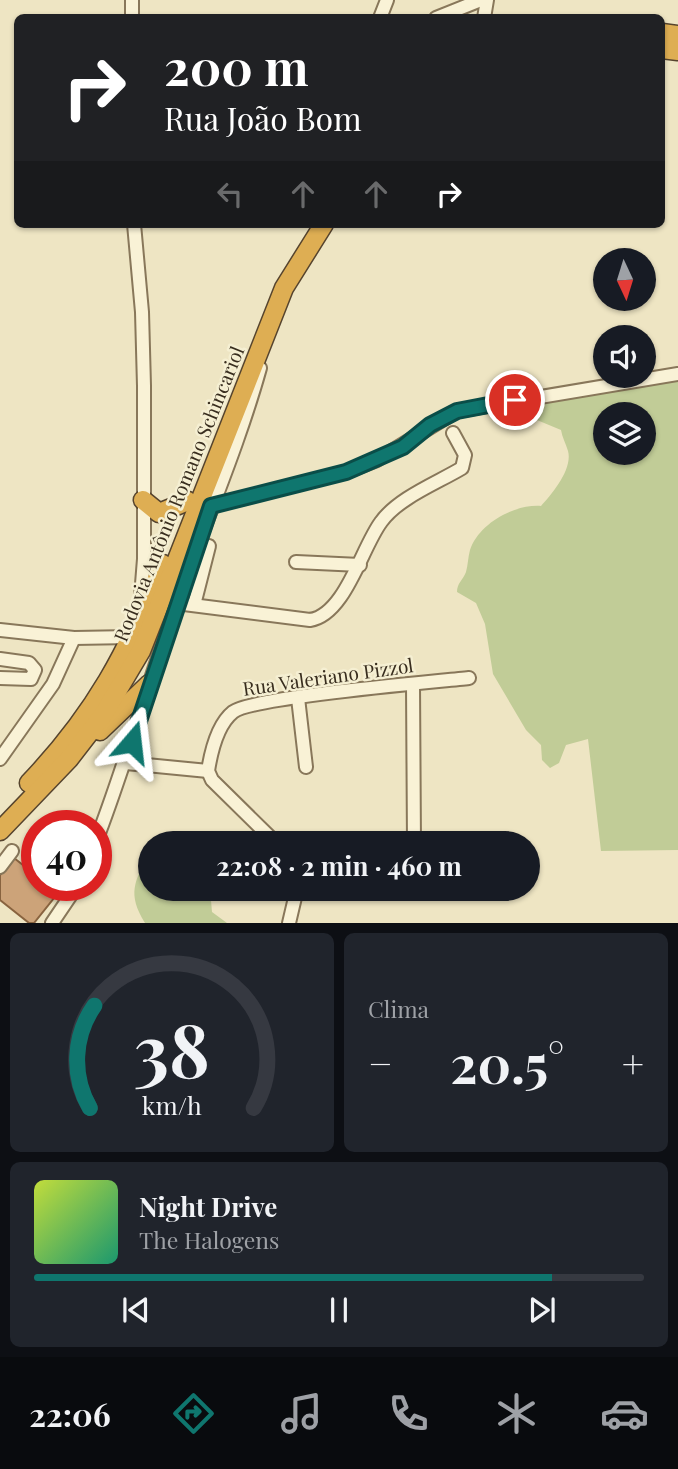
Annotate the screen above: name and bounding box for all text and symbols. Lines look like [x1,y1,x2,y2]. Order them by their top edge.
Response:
text: 200 m [164,33,309,98]
icon: right [49,42,140,133]
text: Rua João Bom [164,96,362,139]
icon: left [211,175,249,213]
icon: ahead [284,175,322,213]
icon: ahead [357,175,395,213]
icon: right [430,175,468,213]
north arrow [593,248,656,312]
map controls [593,248,656,465]
button: sound [593,325,656,388]
street label: Rodovia Antônio Romano Schincariol [107,342,250,645]
pin [485,370,545,430]
icon: arrive [496,381,534,419]
button: layers [593,402,656,465]
street label: Rua Valeriano Pizzol [241,651,415,701]
position arrow [95,705,169,779]
speed limit sign: 40 [21,810,112,901]
text: 22:08 · 2 min · 460 m [216,848,462,883]
text: Clima [368,993,429,1024]
text: 38 [134,1000,210,1097]
text: 20.5° [450,1028,564,1097]
text: − [368,1037,393,1088]
text: + [622,1037,644,1088]
text: km/h [142,1088,202,1121]
text: Night Drive [139,1189,277,1224]
text: The Halogens [139,1224,279,1255]
icon: previous [117,1291,155,1329]
icon: pause [320,1291,358,1329]
icon: next [523,1291,561,1329]
icon: directions [169,1389,218,1438]
icon: music [277,1389,326,1438]
icon: phone [384,1389,433,1438]
icon: climate [492,1389,541,1438]
icon: car [600,1389,649,1438]
text: 22:06 [29,1392,111,1435]

